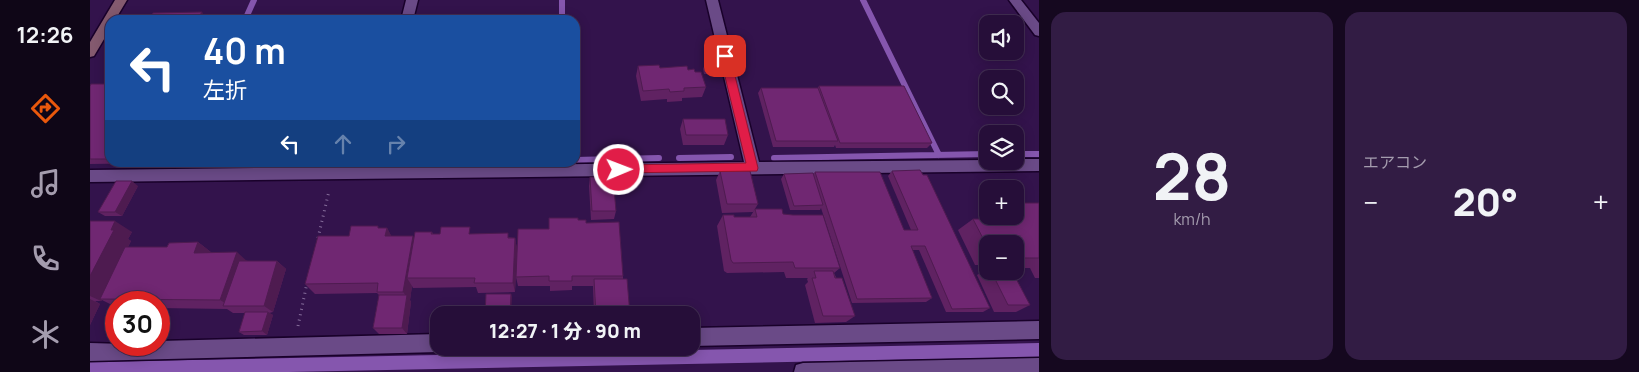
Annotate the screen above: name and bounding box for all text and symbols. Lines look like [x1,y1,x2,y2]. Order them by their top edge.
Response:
map controls [979,15,1024,280]
button: sound [979,15,1024,60]
text: 12:26 [16,20,74,50]
text: 40 m [203,27,286,75]
icon: left [120,35,185,100]
pin [704,35,746,77]
icon: arrive [711,42,739,70]
button: search [979,70,1024,115]
text: 左折 [203,75,247,105]
icon: directions [28,91,63,126]
button: layers [979,125,1024,170]
icon: left [276,130,304,158]
icon: ahead [329,130,357,158]
icon: right [382,130,410,158]
text: 28 [1153,131,1231,220]
position arrow [592,143,644,195]
text: エアコン [1363,151,1427,173]
icon: music [28,166,63,201]
text: 20° [1453,175,1518,227]
button: + [979,180,1024,225]
text: − [1363,183,1378,221]
text: + [1593,183,1609,221]
text: km/h [1173,208,1211,230]
button: − [979,235,1024,280]
icon: phone [28,241,63,276]
speed limit sign: 30 [105,291,170,356]
icon: climate [28,317,63,352]
text: 12:27 · 1 分 · 90 m [489,318,641,344]

